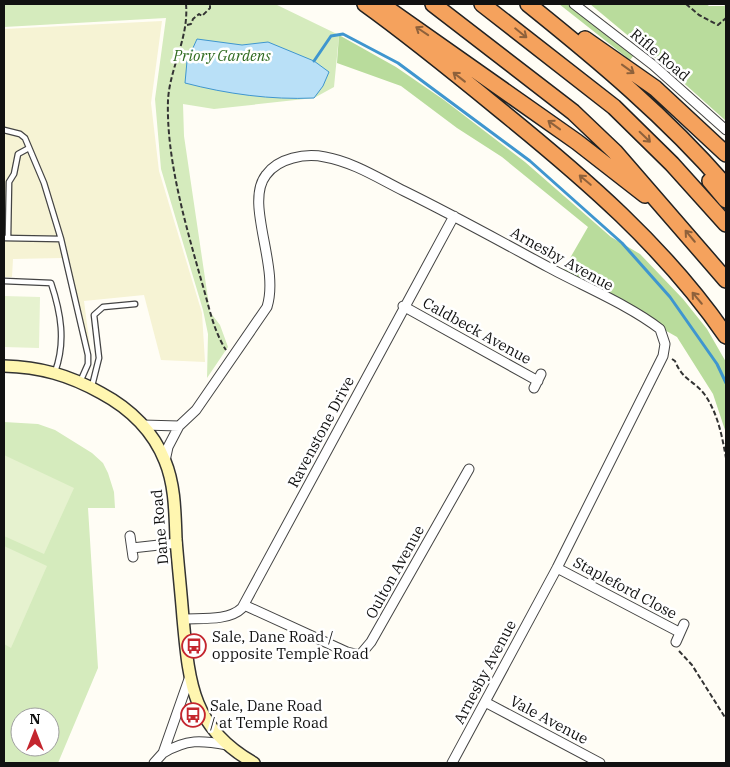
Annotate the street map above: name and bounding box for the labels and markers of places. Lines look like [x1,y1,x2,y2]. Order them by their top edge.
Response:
place label: Sale, Dane Road / opposite Temple Road [212,627,369,663]
bus stop icon: Sale, Dane Road / opposite Temple Road [181,633,207,659]
place label: Sale, Dane Road / at Temple Road [210,696,328,732]
bus stop icon: Sale, Dane Road / at Temple Road [180,702,206,728]

